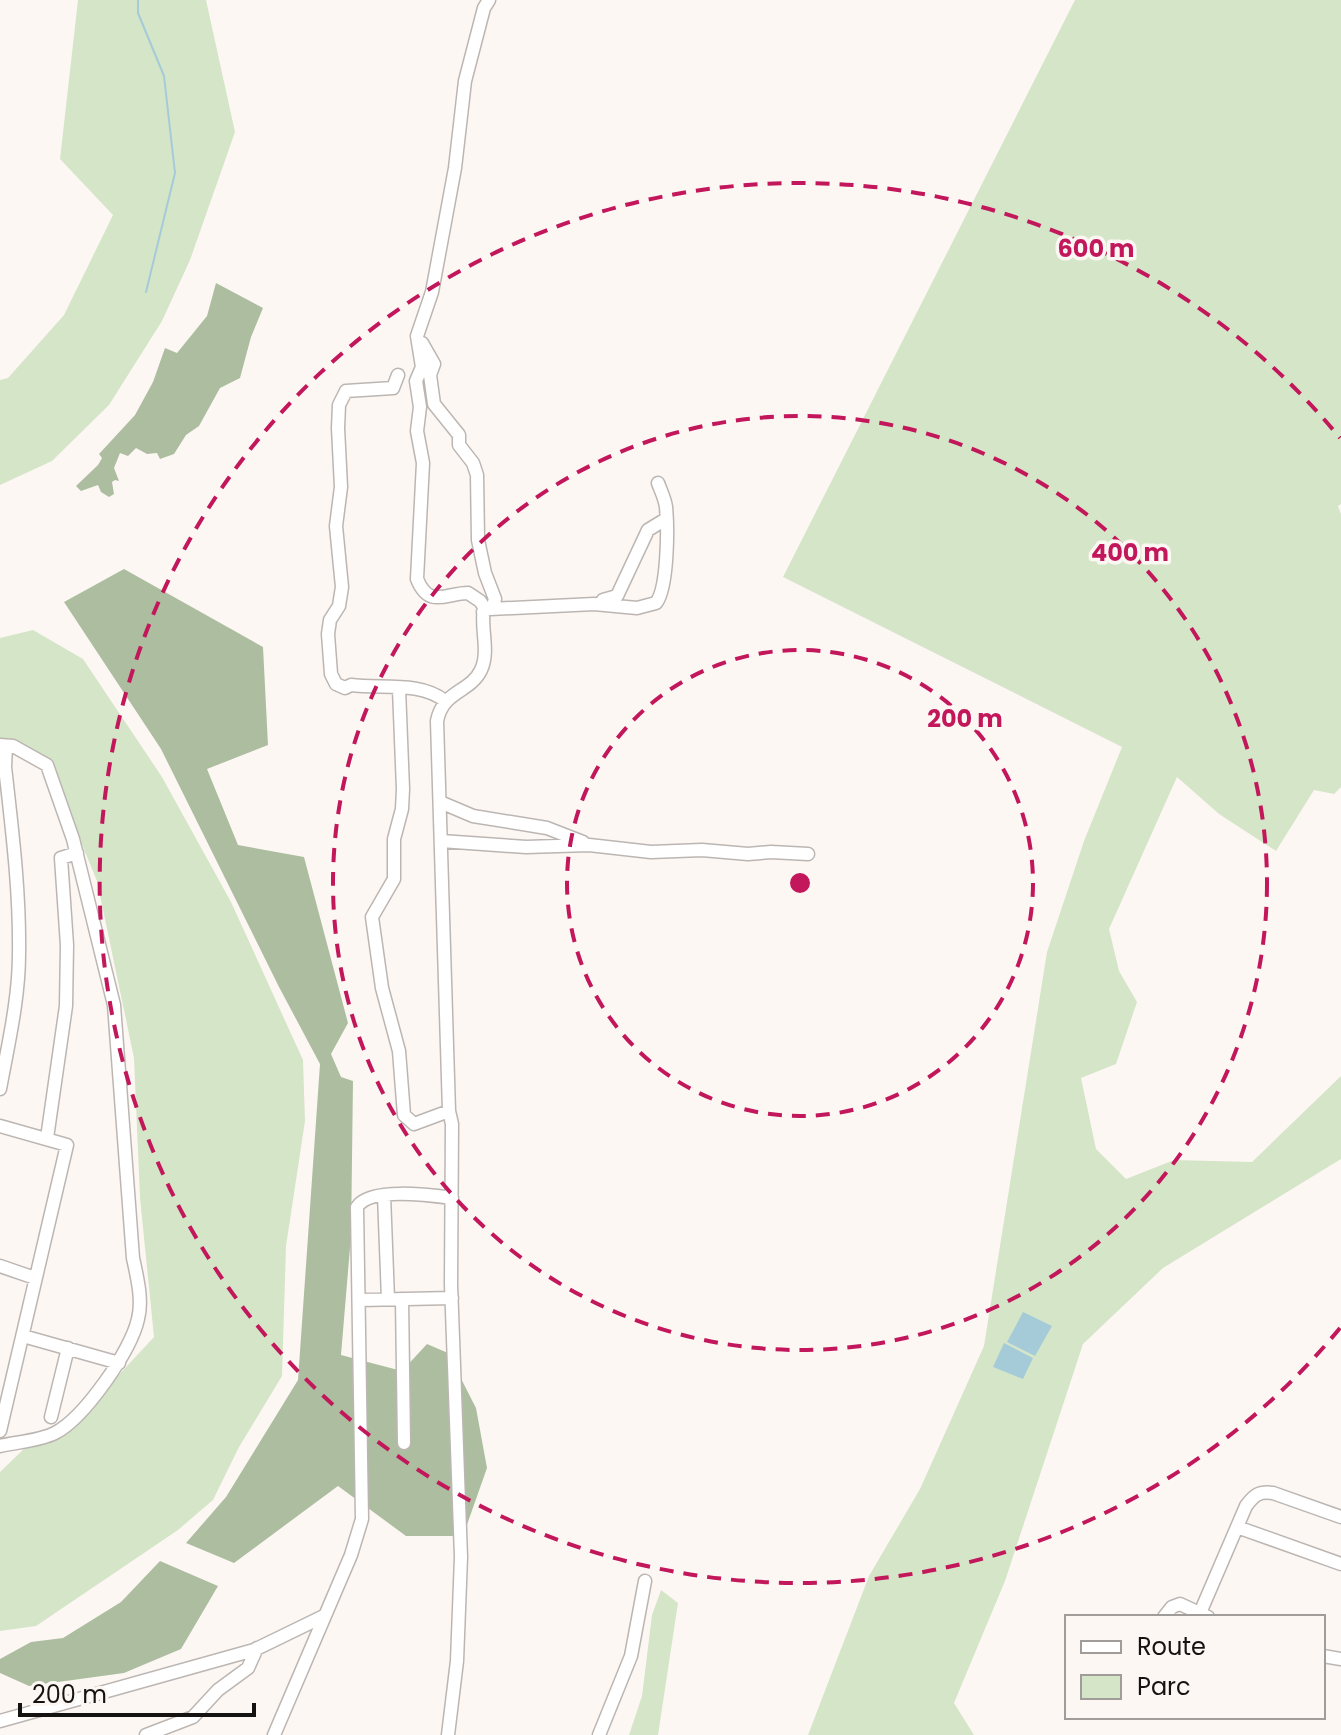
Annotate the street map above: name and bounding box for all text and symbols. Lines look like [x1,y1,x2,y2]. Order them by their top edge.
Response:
text: 600 m [1057,232,1135,265]
text: 400 m [1091,536,1169,569]
text: 200 m [927,702,1003,735]
centre of rings [786,869,814,897]
legend [1065,1615,1325,1719]
text: Route [1137,1630,1206,1663]
scale bar [20,1667,254,1717]
text: Parc [1137,1670,1191,1703]
text: 200 m [32,1678,107,1711]

